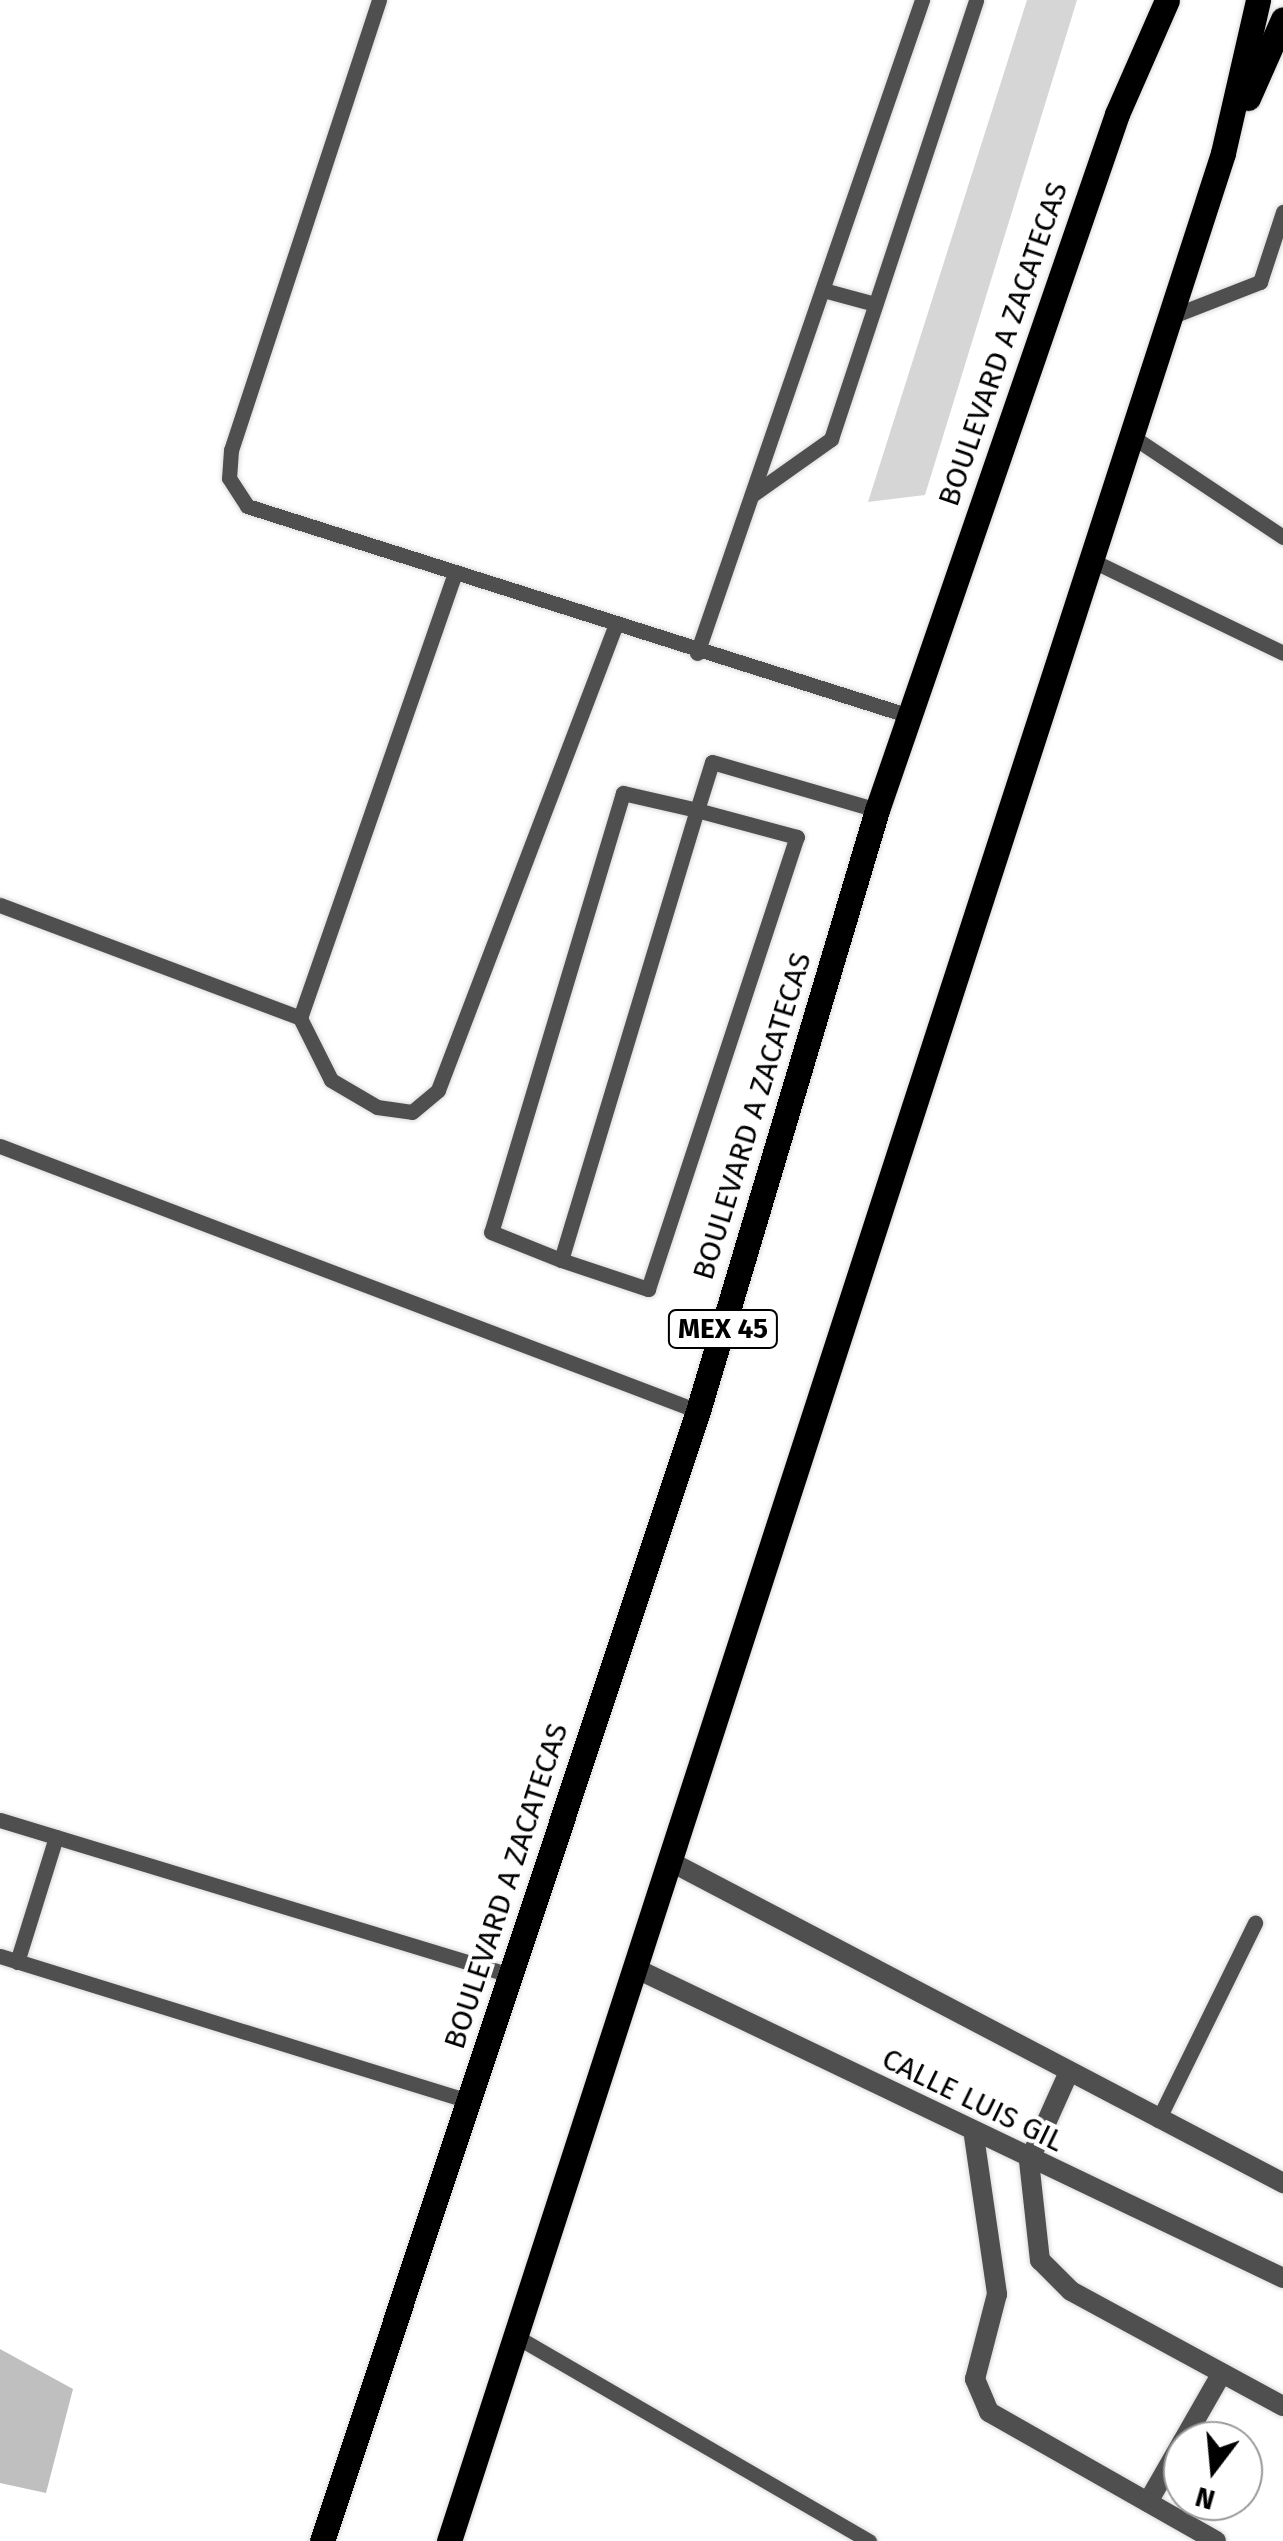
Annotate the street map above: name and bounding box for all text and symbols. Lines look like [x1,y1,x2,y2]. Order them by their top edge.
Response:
street label: BOULEVARD A ZACATECAS [931,177,1075,511]
street label: BOULEVARD A ZACATECAS [685,948,819,1284]
road number: MEX 45 [666,1306,780,1352]
street label: BOULEVARD A ZACATECAS [436,1719,576,2053]
street label: CALLE LUIS GIL [876,2040,1070,2160]
north arrow [1163,2421,1263,2521]
text: N [1192,2480,1219,2517]

